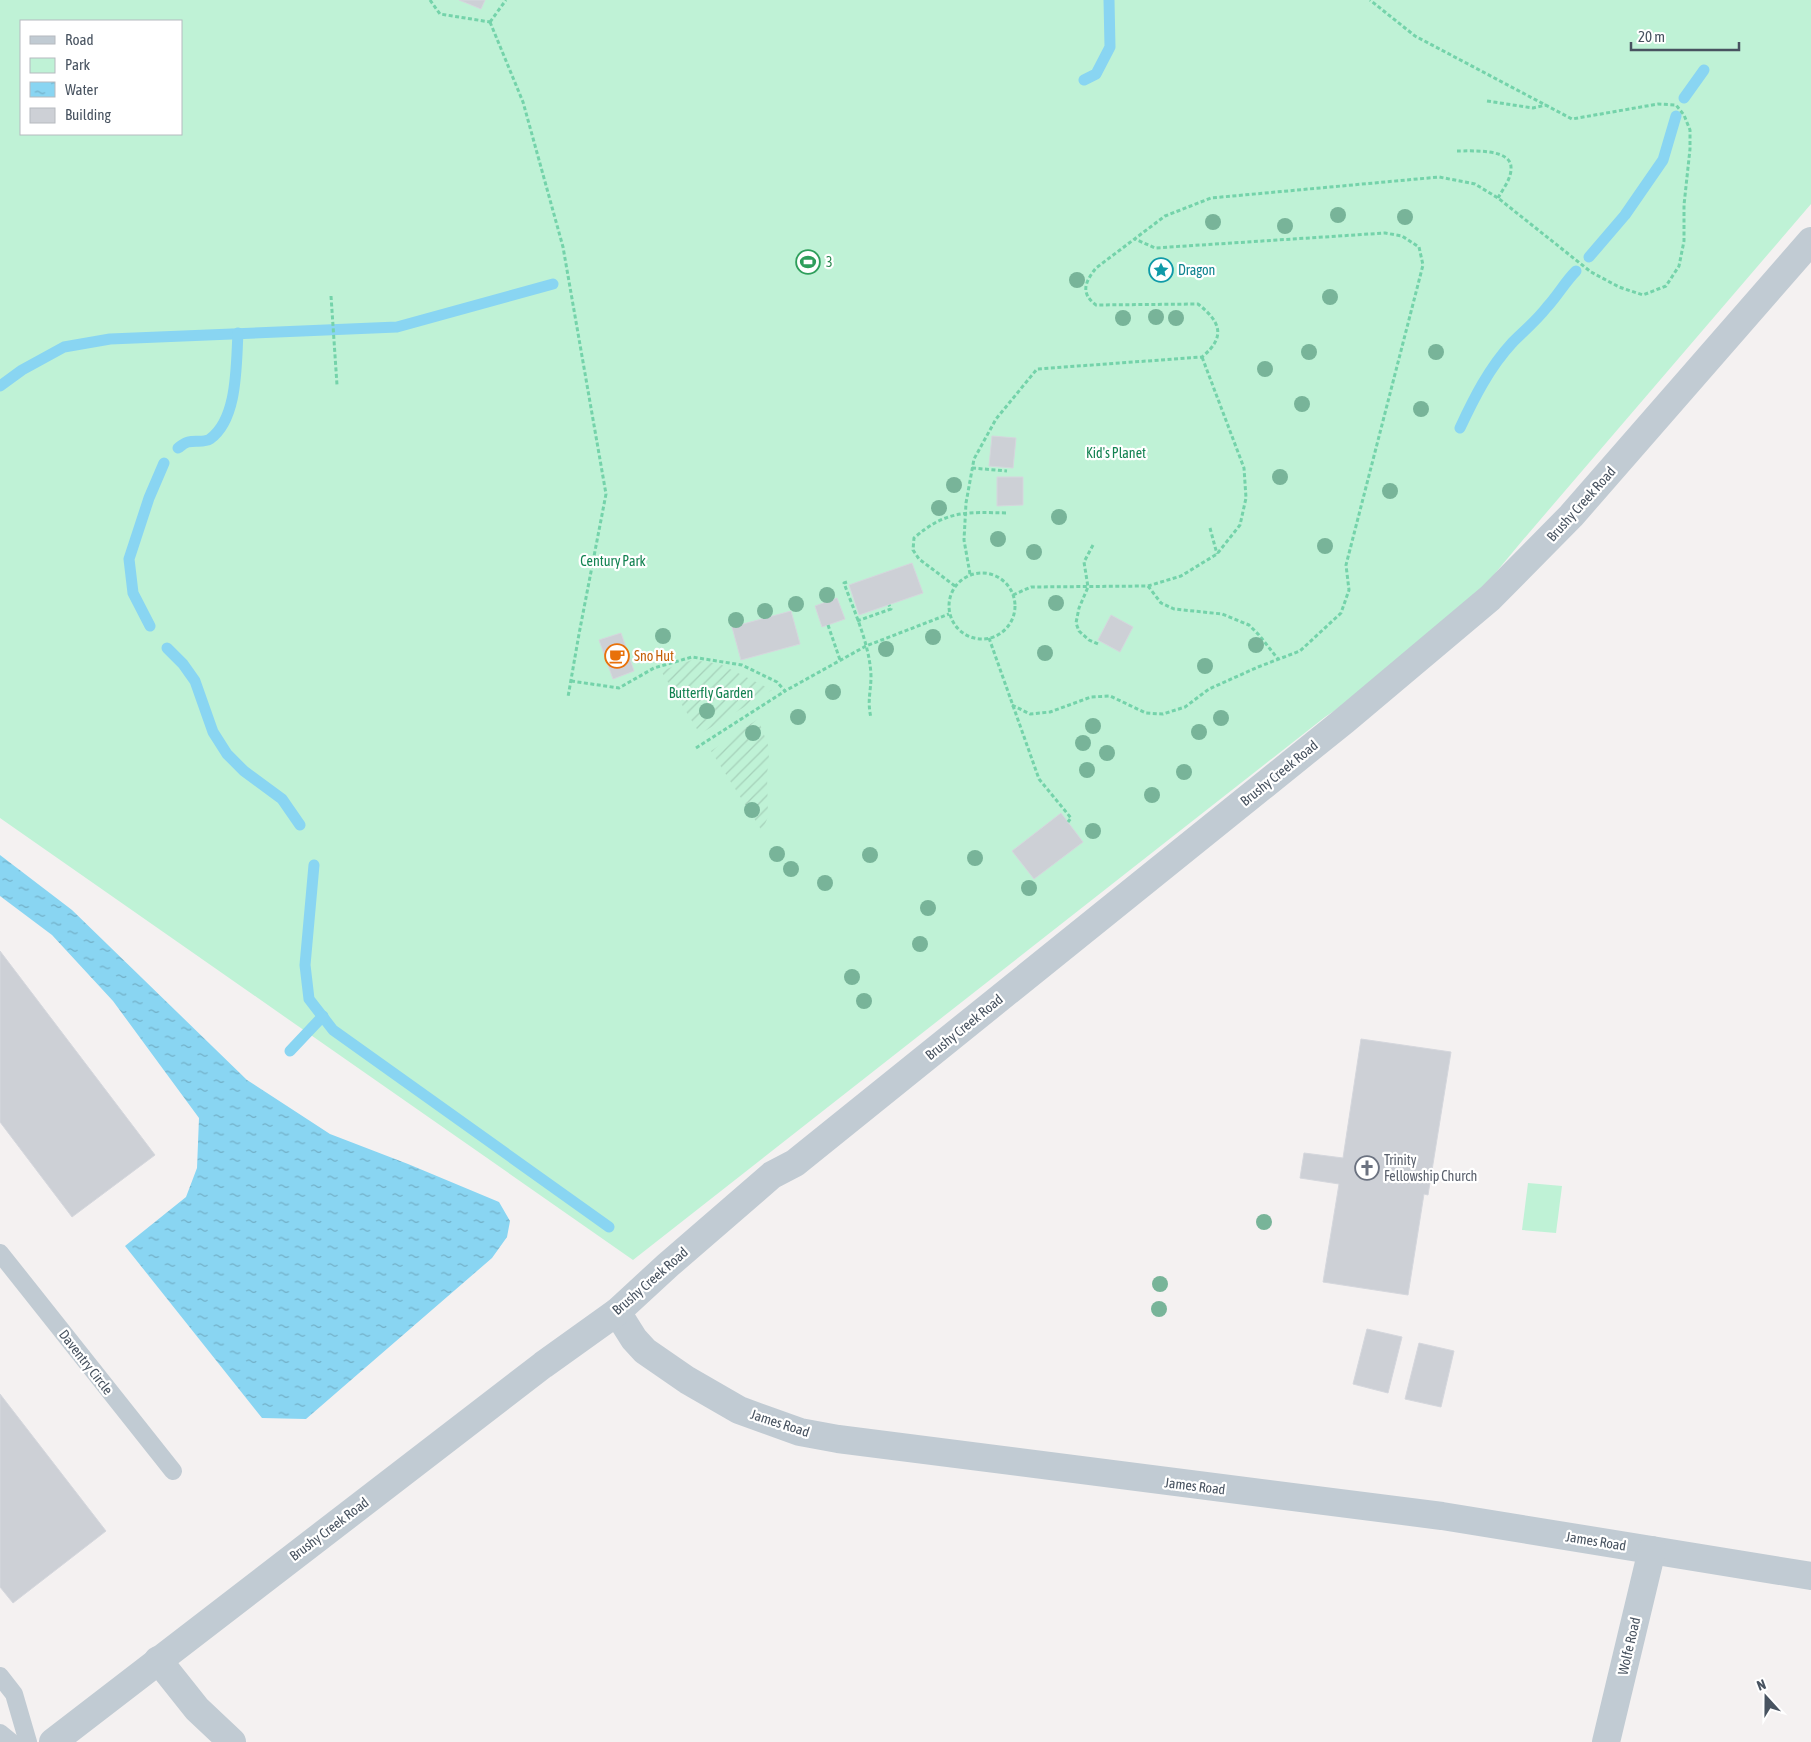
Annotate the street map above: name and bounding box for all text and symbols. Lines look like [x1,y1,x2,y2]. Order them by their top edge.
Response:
legend [20,20,182,135]
scale bar [1631,20,1738,52]
text: 20 m [1638,28,1665,45]
text: Road [65,31,94,48]
text: Park [65,56,90,73]
text: Water [65,81,98,98]
text: Building [65,106,111,123]
sports icon: 3 [795,249,821,275]
place label: 3 [826,254,833,270]
place icon: Dragon [1148,257,1174,283]
place label: Dragon [1178,262,1215,278]
park label: Kid's Planet [1086,445,1146,461]
street label: Brushy Creek Road [1543,463,1619,545]
park label: Century Park [580,553,646,569]
cafe icon: Sno Hut [604,643,630,669]
place label: Sno Hut [634,648,674,664]
park label: Butterfly Garden [669,685,753,701]
street label: Brushy Creek Road [1237,737,1321,809]
street label: Brushy Creek Road [922,991,1006,1063]
place label: Trinity Fellowship Church [1384,1152,1477,1184]
church icon: Trinity Fellowship Church [1354,1155,1380,1181]
street label: Brushy Creek Road [609,1244,691,1318]
street label: Daventry Circle [56,1326,116,1398]
street label: James Road [749,1406,811,1440]
street label: James Road [1164,1474,1226,1498]
street label: Brushy Creek Road [286,1494,372,1564]
street label: James Road [1565,1528,1627,1554]
street label: Wolfe Road [1615,1616,1643,1676]
north arrow [1741,1672,1791,1722]
text: N [1755,1676,1768,1694]

